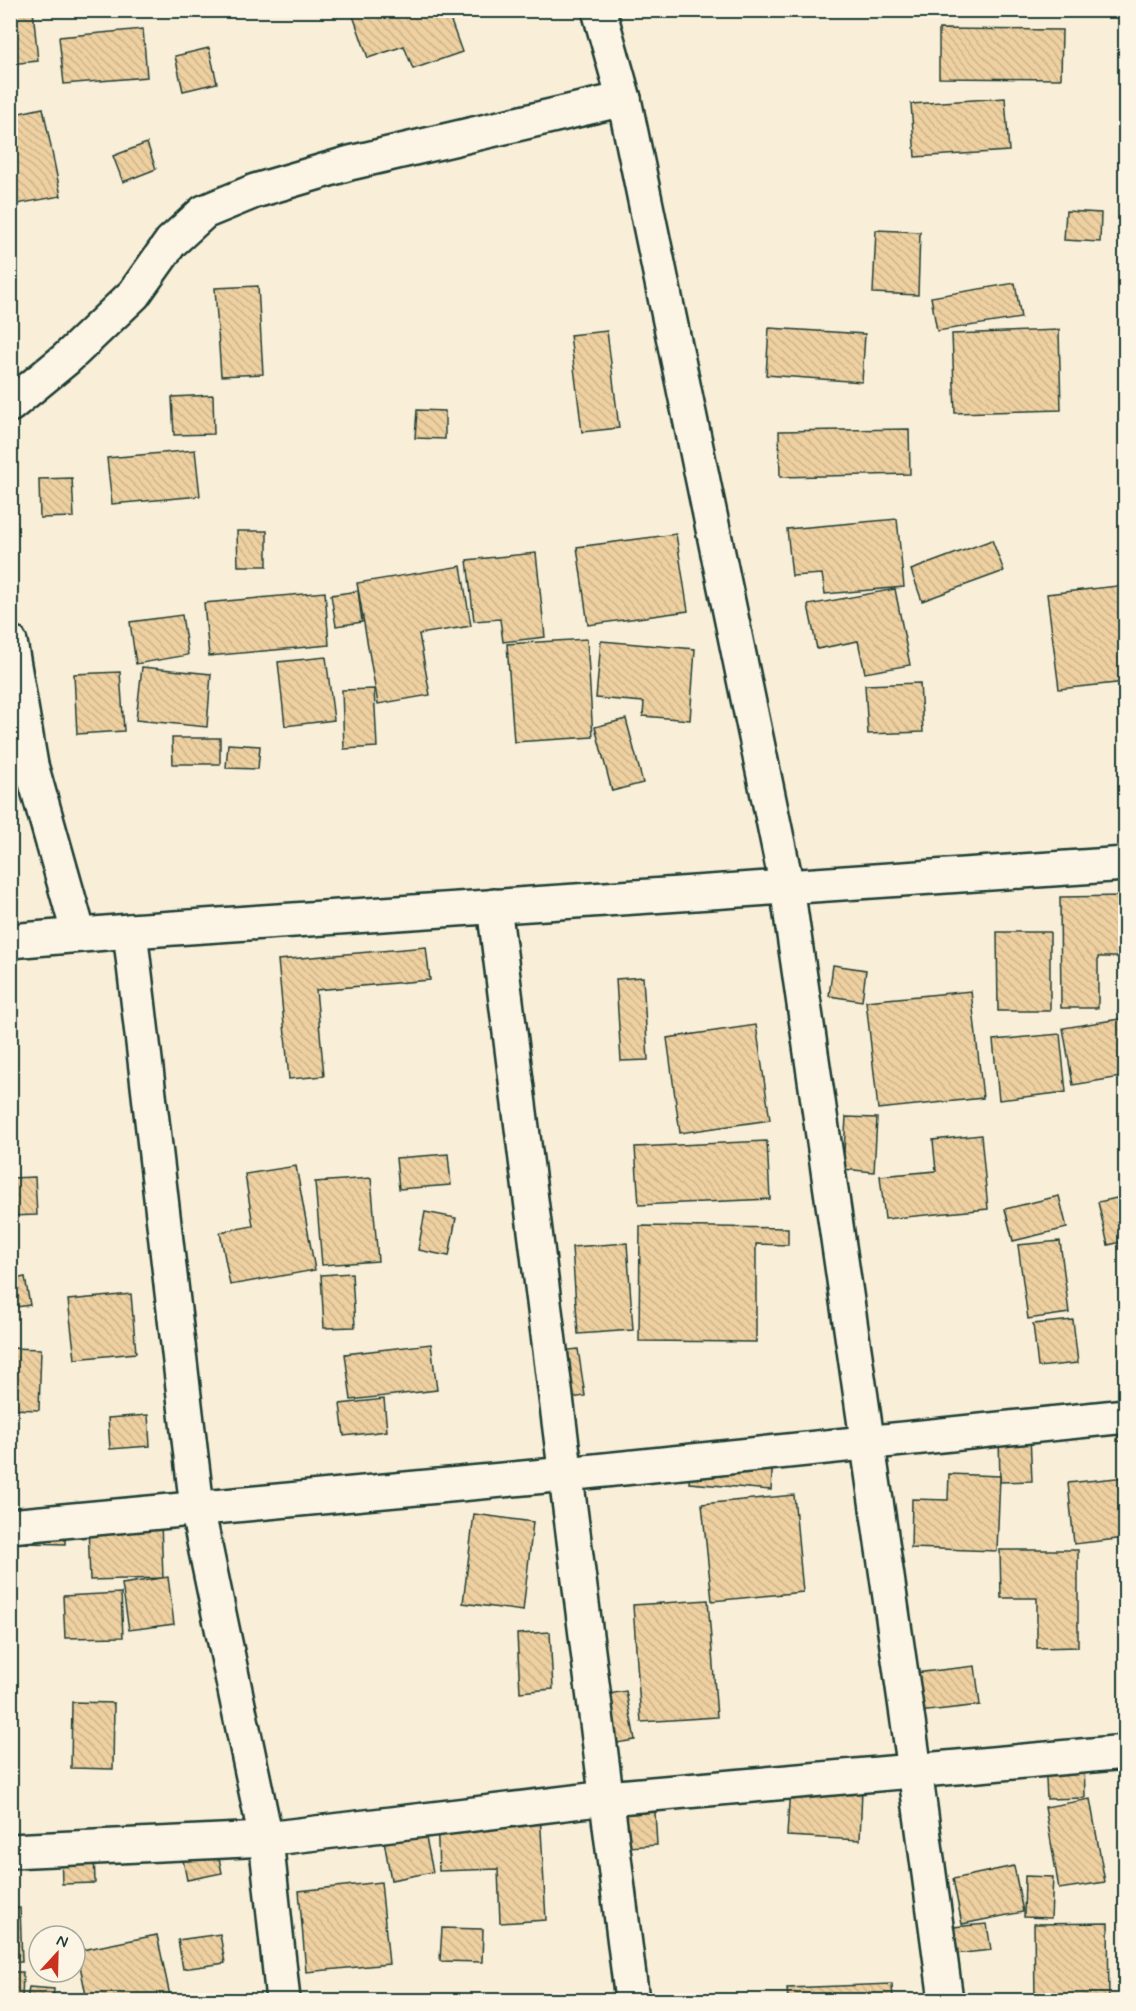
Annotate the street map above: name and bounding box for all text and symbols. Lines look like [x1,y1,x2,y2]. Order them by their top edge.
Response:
north arrow [27,1924,87,1984]
text: N [53,1930,71,1953]

